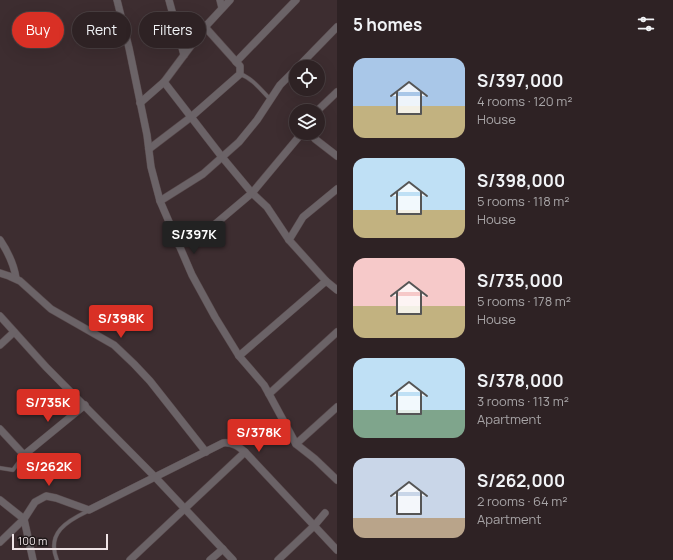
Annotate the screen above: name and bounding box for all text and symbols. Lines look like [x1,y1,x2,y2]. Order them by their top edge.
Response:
chip: Buy [12,12,64,48]
chip: Rent [72,12,131,48]
chip: Filters [139,12,206,48]
text: 5 homes [353,13,422,36]
icon: filters [635,13,657,35]
map controls [289,60,325,140]
button: locate [289,60,325,96]
text: S/397,000 [477,69,563,92]
icon: home [385,74,433,122]
text: 4 rooms · 120 m² [477,92,572,110]
button: layers [289,104,325,140]
text: House [477,110,516,128]
text: S/398,000 [477,169,565,192]
icon: home [385,174,433,222]
text: 5 rooms · 118 m² [477,192,570,210]
text: House [477,210,516,228]
pin: S/397K [161,221,227,255]
text: S/397K [171,225,217,243]
text: S/735,000 [477,269,563,292]
icon: home [385,274,433,322]
text: 5 rooms · 178 m² [477,292,571,310]
pin: S/398K [88,305,154,339]
text: S/398K [98,309,144,327]
text: House [477,310,516,328]
text: S/378,000 [477,369,564,392]
icon: home [385,374,433,422]
pin: S/735K [15,389,81,423]
text: 3 rooms · 113 m² [477,392,569,410]
text: S/735K [26,393,70,411]
text: Apartment [477,410,541,428]
pin: S/378K [226,419,292,453]
text: S/378K [236,423,282,441]
pin: S/262K [16,453,82,487]
text: S/262K [26,457,72,475]
text: S/262,000 [477,469,565,492]
icon: home [385,474,433,522]
text: 2 rooms · 64 m² [477,492,568,510]
text: Apartment [477,510,541,528]
scale bar [12,532,108,551]
text: 100 m [18,533,47,548]

